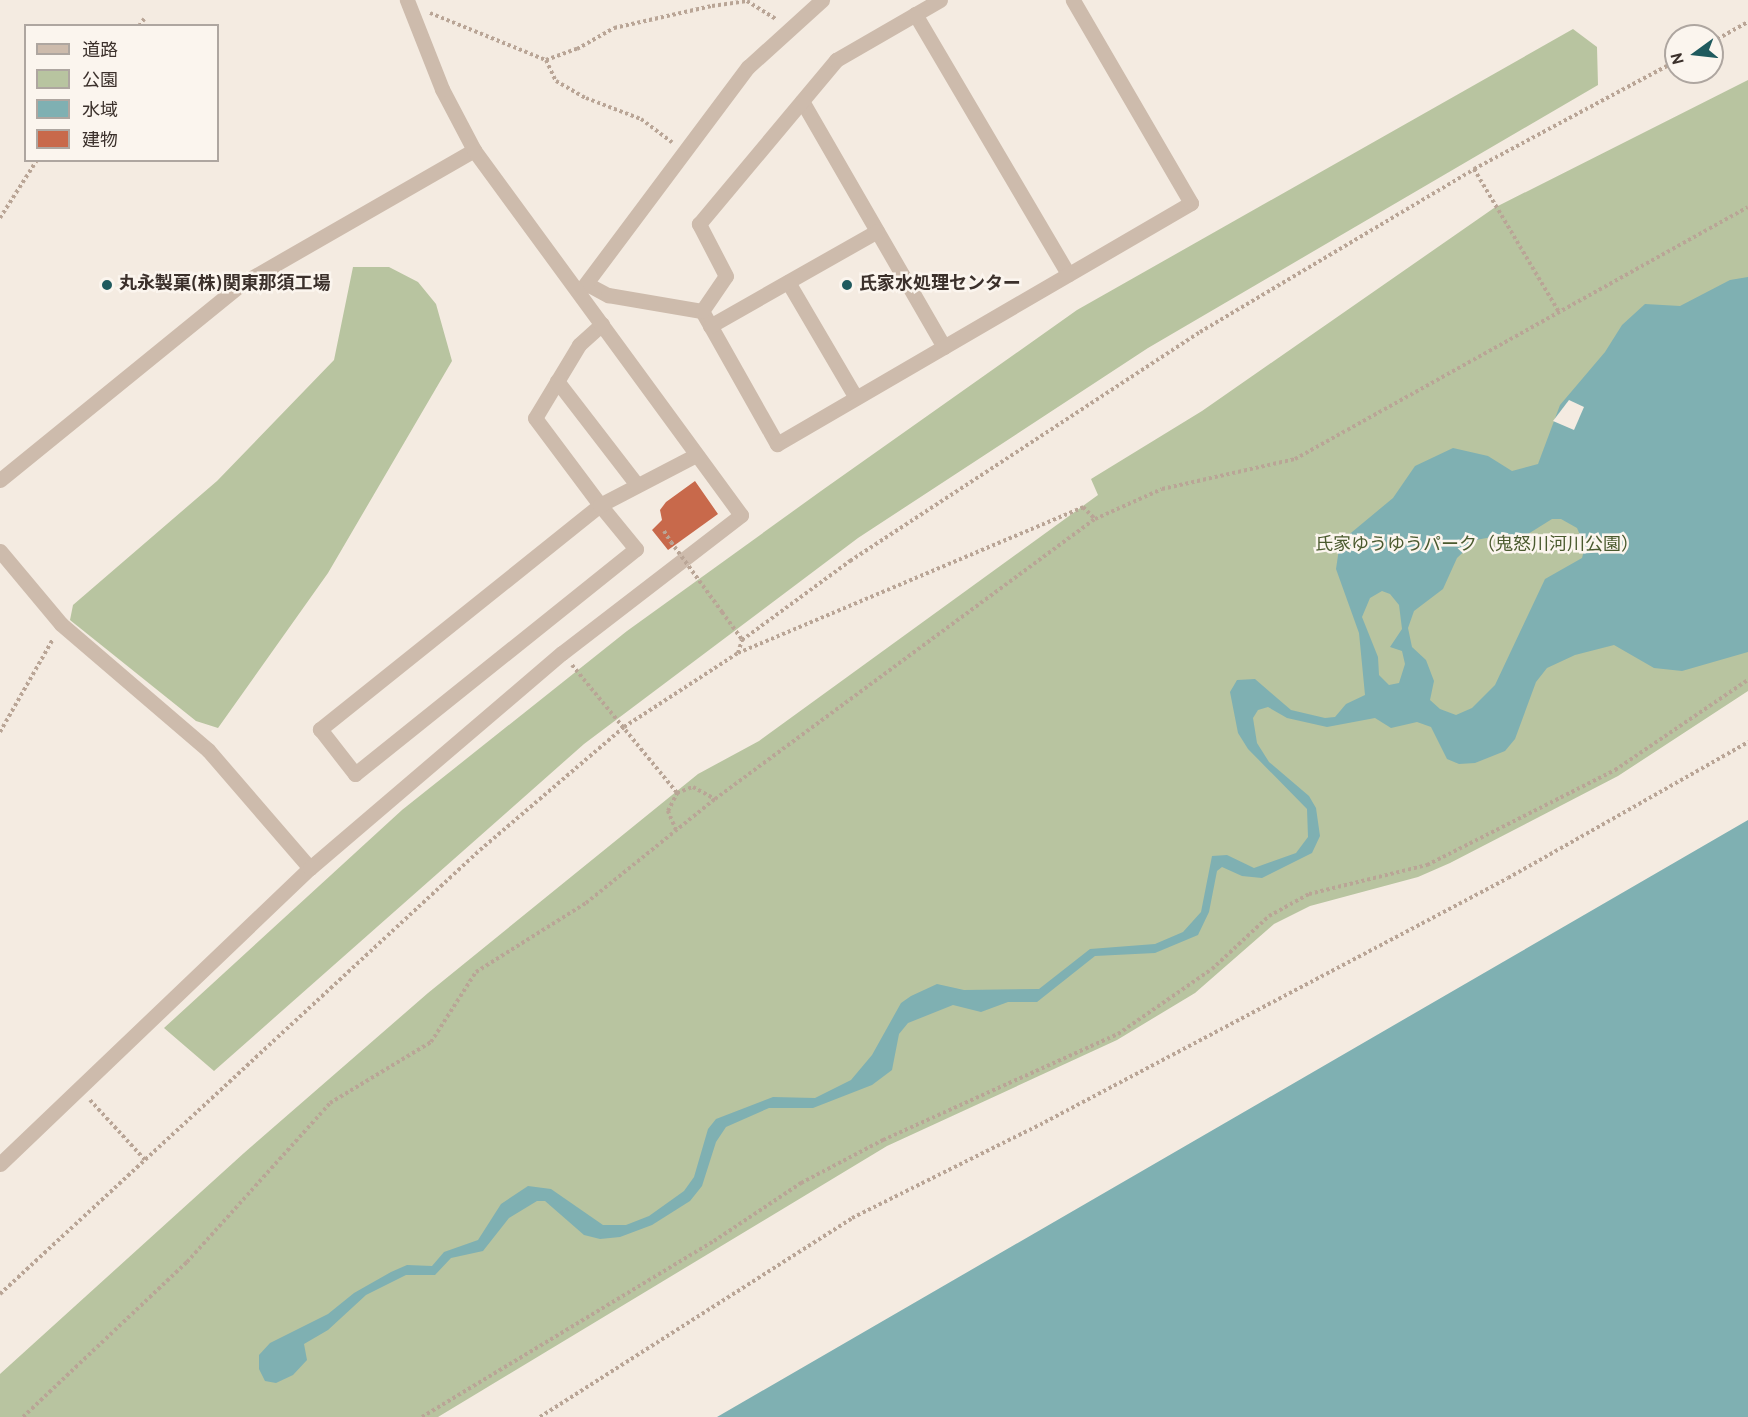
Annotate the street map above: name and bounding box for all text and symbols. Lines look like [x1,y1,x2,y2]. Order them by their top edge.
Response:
legend [24,24,219,162]
north arrow [1664,24,1724,84]
text: 道路 [82,40,118,63]
text: N [1667,50,1690,66]
text: 公園 [82,70,118,93]
text: 水域 [82,100,118,123]
text: 建物 [82,130,118,153]
place label: 丸永製菓(株)関東那須工場 [119,274,330,296]
place label: 氏家水処理センター [859,274,1021,296]
marker: 丸永製菓(株)関東那須工場 [100,278,114,292]
marker: 氏家水処理センター [840,278,854,292]
park label: 氏家ゆうゆうパーク（鬼怒川河川公園） [1315,535,1639,557]

